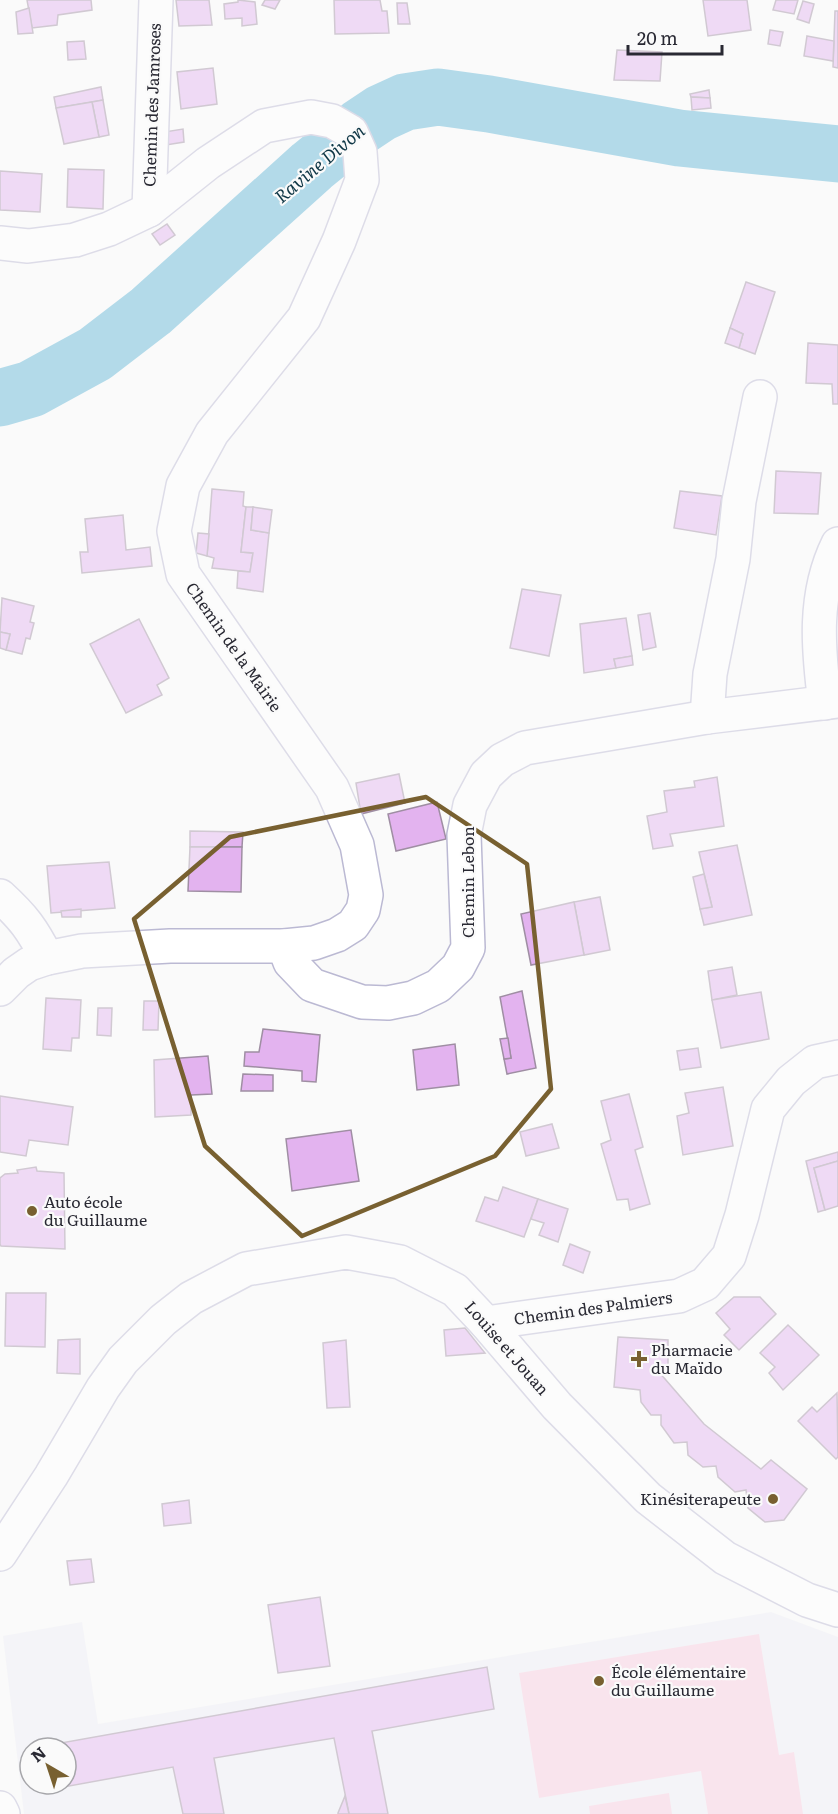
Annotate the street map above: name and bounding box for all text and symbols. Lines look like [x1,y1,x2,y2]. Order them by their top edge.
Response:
scale bar [628,18,722,56]
street label: Chemin des Jamroses [136,23,166,187]
text: 20 m [637,24,678,51]
water label: Ravine Divon [268,117,370,209]
street label: Chemin de la Mairie [181,577,289,716]
street label: Chemin Lebon [455,826,479,938]
place label: Auto école du Guillaume [44,1189,147,1231]
marker: Auto école du Guillaume [25,1204,39,1218]
street label: Chemin des Palmiers [512,1284,674,1330]
street label: Louise et Jouan [460,1295,556,1400]
place label: Pharmacie du Maïdo [651,1337,733,1379]
marker: Pharmacie du Maïdo [632,1352,646,1366]
place label: Kinésiterapeute [640,1486,761,1510]
marker: Kinésiterapeute [766,1492,780,1506]
place label: École élémentaire du Guillaume [611,1659,746,1701]
marker: École élémentaire du Guillaume [592,1674,606,1688]
north arrow [18,1736,78,1796]
text: N [25,1740,51,1767]

